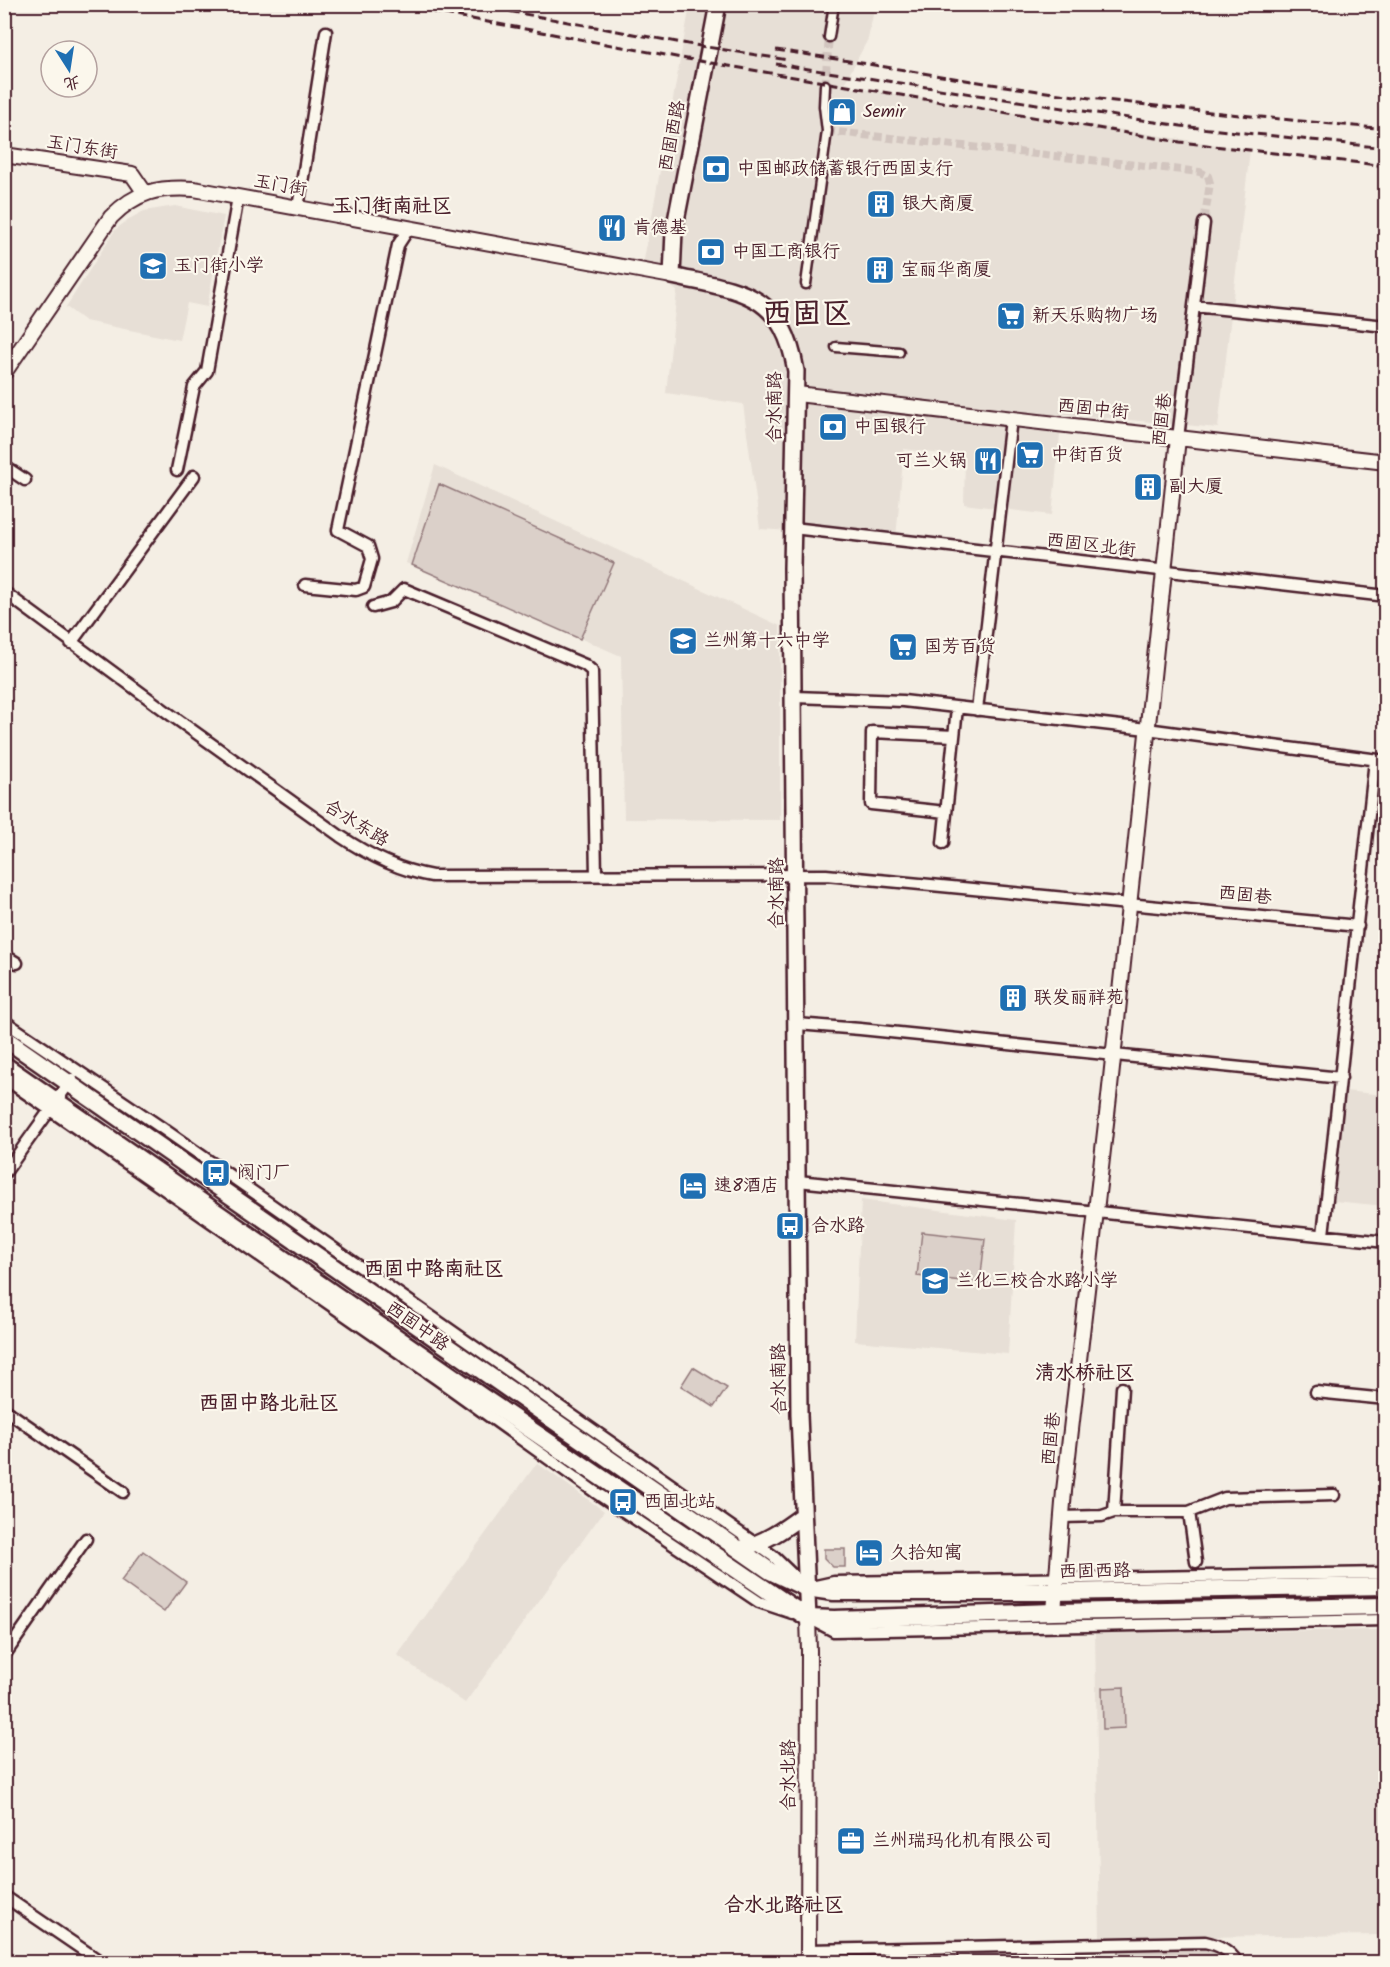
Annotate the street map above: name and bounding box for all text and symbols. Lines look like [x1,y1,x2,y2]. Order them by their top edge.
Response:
north arrow [39,39,99,99]
text: 北 [61,68,82,96]
shop icon: Semir [826,96,858,128]
street label: 西固西路 [652,98,694,174]
place label: Semir [863,98,906,127]
street label: 玉门东街 [44,128,120,168]
bank icon: 中国邮政储蓄银行西固支行 [700,153,732,185]
place label: 中国邮政储蓄银行西固支行 [737,155,953,184]
street label: 玉门街 [251,167,309,205]
building icon: 银大商厦 [865,188,897,220]
place label: 银大商厦 [902,190,974,219]
district label: 玉门街南社区 [332,191,452,223]
restaurant icon: 肯德基 [596,212,628,244]
place label: 肯德基 [633,214,687,243]
bank icon: 中国工商银行 [695,236,727,268]
place label: 中国工商银行 [732,238,840,267]
school or university icon: 玉门街小学 [137,250,169,282]
place label: 玉门街小学 [174,252,264,281]
building icon: 宝丽华商厦 [864,254,896,286]
place label: 宝丽华商厦 [901,256,991,285]
district label: 西固区 [762,291,852,339]
supermarket icon: 新天乐购物广场 [995,300,1027,332]
place label: 新天乐购物广场 [1032,302,1158,331]
street label: 合水南路 [761,371,790,443]
street label: 西固巷 [1145,391,1181,449]
street label: 西固中街 [1056,392,1130,428]
bank icon: 中国银行 [817,411,849,443]
place label: 中国银行 [854,413,926,442]
supermarket icon: 中街百货 [1014,439,1046,471]
place label: 中街百货 [1051,441,1123,470]
restaurant icon: 可兰火锅 [972,445,1004,477]
place label: 可兰火锅 [895,447,967,476]
building icon: 副大厦 [1132,471,1164,503]
place label: 副大厦 [1169,473,1223,502]
street label: 西固区北街 [1045,526,1137,566]
school or university icon: 兰州第十六中学 [667,625,699,657]
place label: 兰州第十六中学 [704,627,830,656]
supermarket icon: 国芳百货 [887,631,919,663]
place label: 国芳百货 [924,633,996,662]
street label: 合水东路 [318,793,394,855]
street label: 合水南路 [763,857,792,929]
street label: 西固巷 [1217,879,1273,913]
building icon: 联发丽祥苑 [997,982,1029,1014]
place label: 联发丽祥苑 [1034,984,1124,1013]
bus stop icon: 阀门厂 [200,1157,232,1189]
place label: 阀门厂 [237,1159,291,1188]
hotel icon: 速8酒店 [677,1170,709,1202]
place label: 速8酒店 [714,1172,779,1201]
bus stop icon: 合水路 [774,1210,806,1242]
place label: 合水路 [811,1212,865,1241]
district label: 西固中路南社区 [364,1254,504,1286]
school or university icon: 兰化三校合水路小学 [919,1265,951,1297]
place label: 兰化三校合水路小学 [956,1267,1118,1296]
street label: 西固中路 [379,1294,455,1360]
street label: 合水南路 [765,1343,795,1415]
district label: 清水桥社区 [1035,1358,1135,1390]
district label: 西固中路北社区 [199,1388,339,1420]
street label: 西固巷 [1035,1411,1069,1467]
bus stop icon: 西固北站 [607,1486,639,1518]
place label: 西固北站 [644,1488,716,1517]
hotel icon: 久拾知寓 [853,1537,885,1569]
place label: 久拾知寓 [890,1539,962,1568]
street label: 西固西路 [1059,1557,1131,1587]
street label: 合水北路 [775,1739,804,1811]
office icon: 兰州瑞玛化机有限公司 [835,1825,867,1857]
place label: 兰州瑞玛化机有限公司 [872,1827,1052,1856]
district label: 合水北路社区 [724,1890,844,1922]

